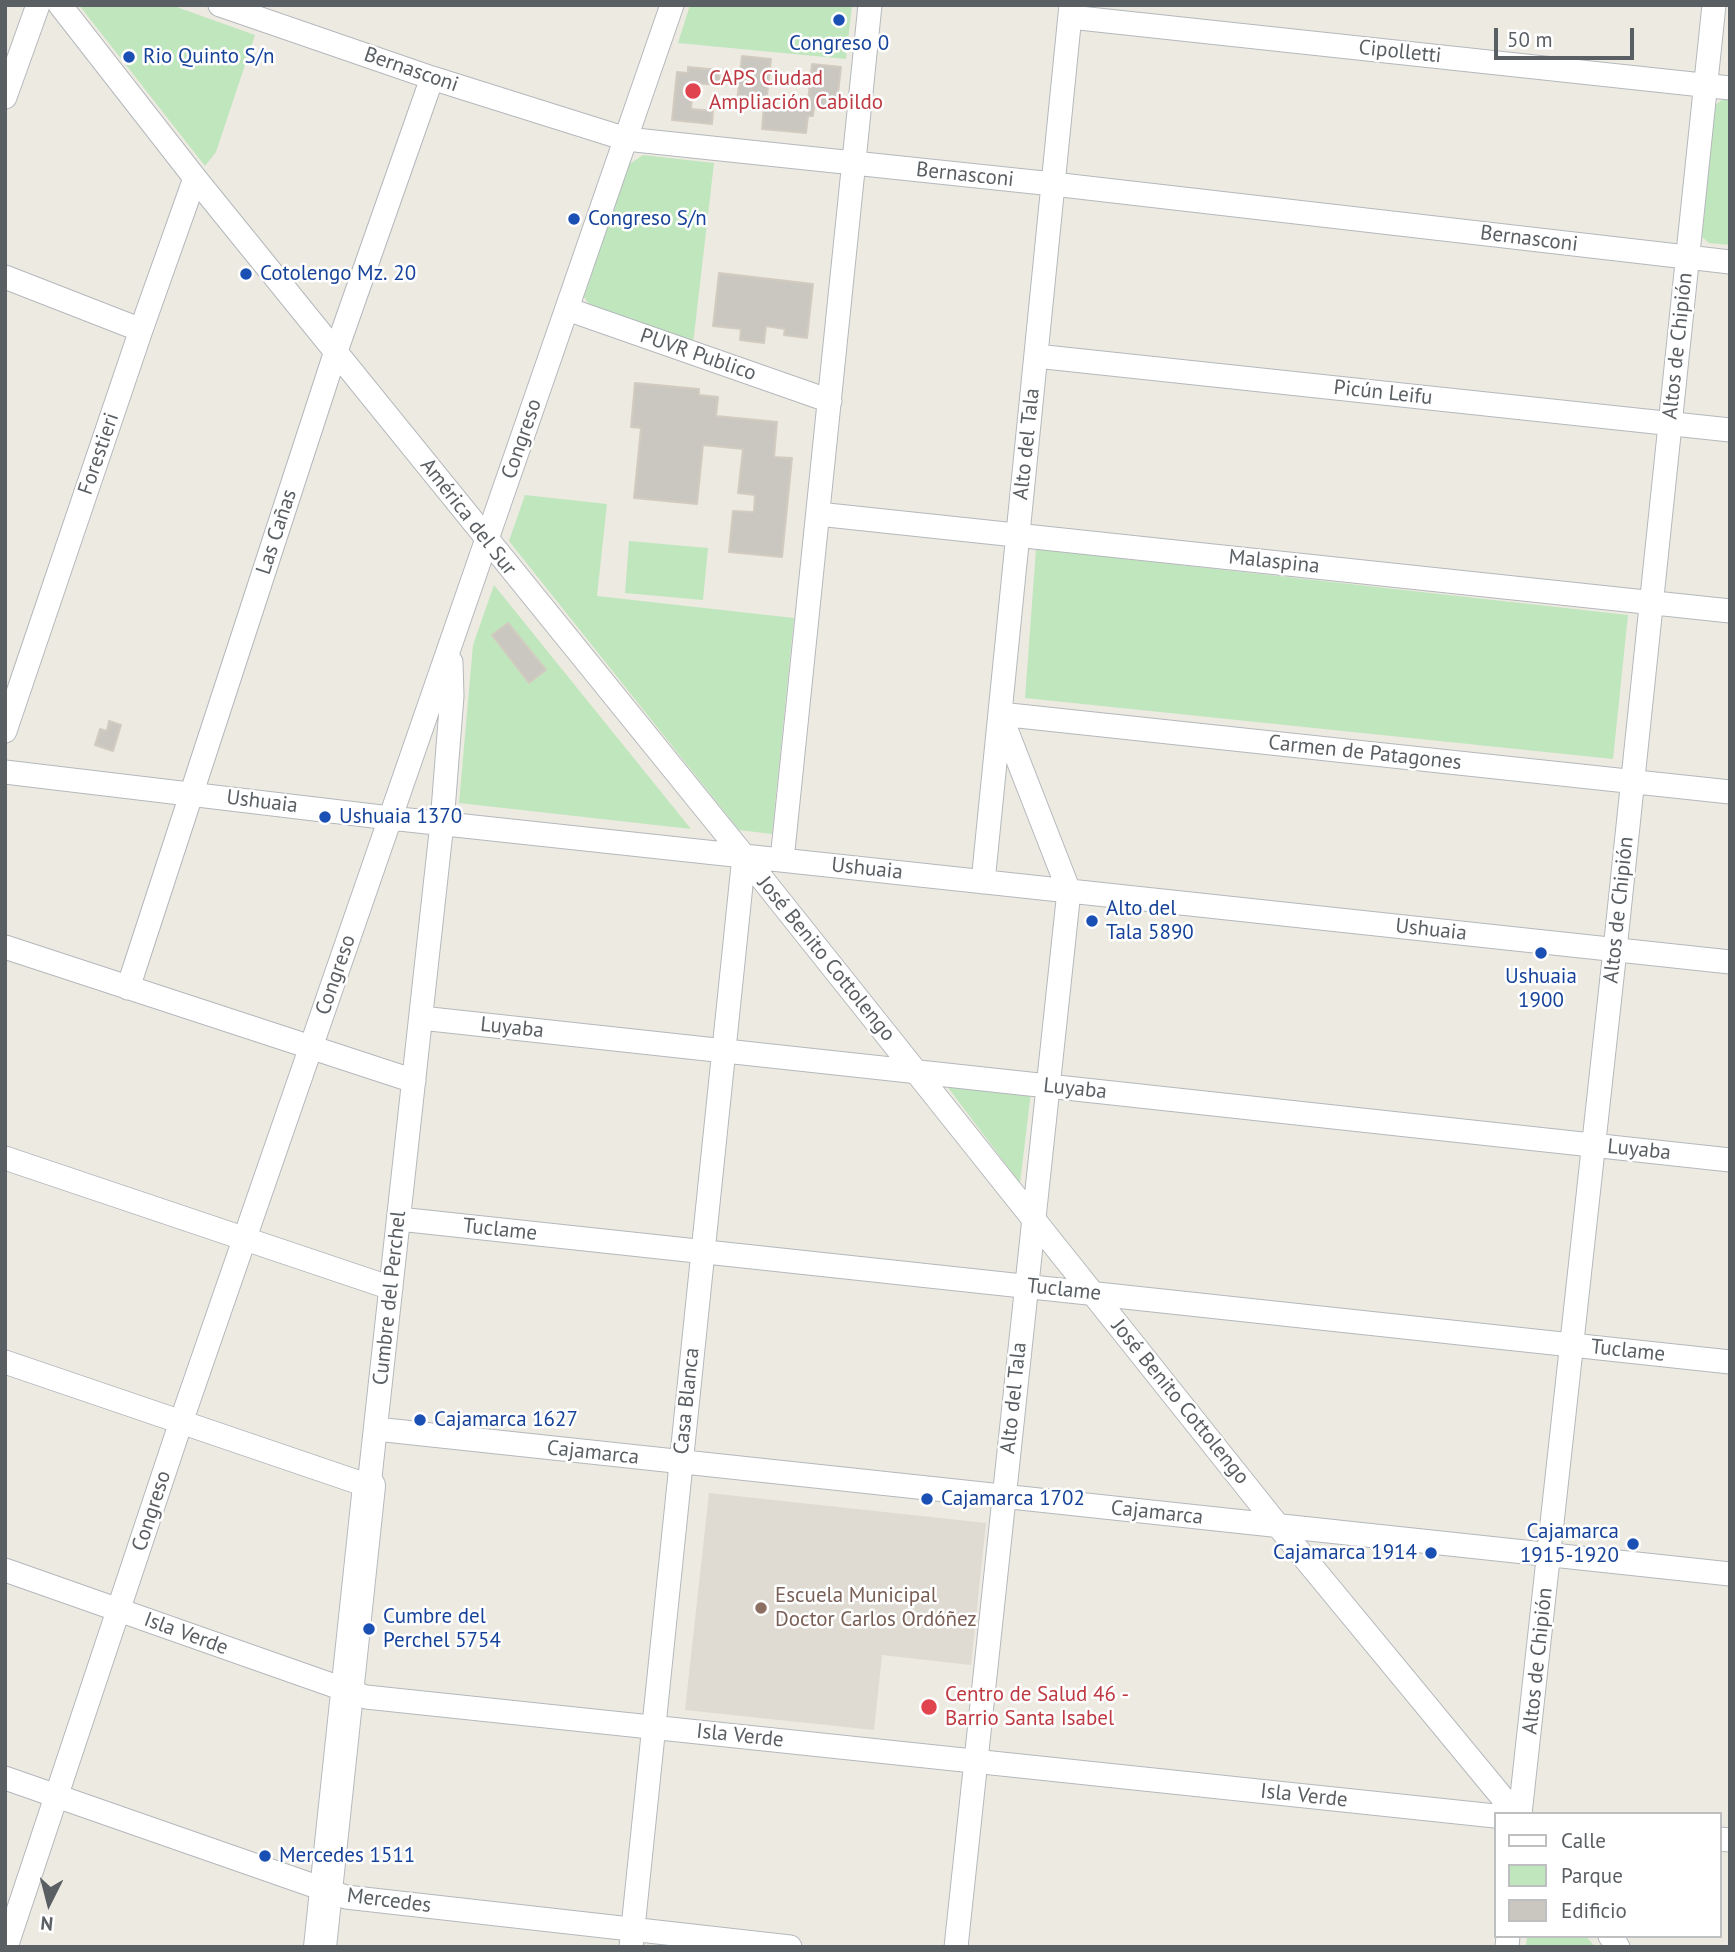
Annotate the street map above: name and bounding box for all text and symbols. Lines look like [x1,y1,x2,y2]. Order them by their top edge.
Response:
marker: Congreso 0 [831,12,847,28]
scale bar [1497,14,1637,58]
text: 50 m [1507,26,1553,53]
place label: Congreso 0 [789,31,889,57]
street label: Cipolletti [1357,35,1443,69]
street label: Bernasconi [360,42,462,98]
place label: Rio Quinto S/n [143,44,275,70]
marker: Rio Quinto S/n [121,49,137,65]
place label: CAPS Ciudad Ampliación Cabildo [709,66,883,116]
marker: CAPS Ciudad Ampliación Cabildo [683,81,703,101]
street label: Bernasconi [915,157,1015,193]
place label: Congreso S/n [588,206,707,232]
marker: Congreso S/n [566,211,582,227]
street label: Bernasconi [1479,221,1579,257]
place label: Cotolengo Mz. 20 [260,261,416,287]
marker: Cotolengo Mz. 20 [238,266,254,282]
street label: Altos de Chipión [1658,271,1698,421]
street label: PUVR Publico [637,323,759,387]
street label: Picún Leifu [1332,375,1434,411]
street label: Alto del Tala [1009,387,1045,501]
street label: Congreso [497,396,547,482]
street label: Forestieri [73,410,125,498]
street label: América del Sur [414,453,522,581]
street label: Las Cañas [251,486,303,578]
street label: Malaspina [1227,545,1321,579]
street label: Carmen de Patagones [1267,730,1463,776]
street label: Ushuaia [225,785,299,819]
place label: Ushuaia 1370 [339,804,462,830]
marker: Ushuaia 1370 [317,809,333,825]
street label: Altos de Chipión [1599,835,1639,985]
street label: Ushuaia [830,853,904,885]
street label: José Benito Cottolengo [752,871,900,1047]
place label: Alto del Tala 5890 [1106,896,1194,946]
marker: Alto del Tala 5890 [1084,913,1100,929]
street label: Ushuaia [1394,914,1468,946]
street label: Congreso [311,932,361,1018]
marker: Ushuaia 1900 [1533,945,1549,961]
place label: Ushuaia 1900 [1505,964,1577,1014]
street label: Luyaba [479,1012,545,1044]
street label: Luyaba [1042,1073,1108,1105]
street label: Luyaba [1606,1134,1672,1166]
street label: Cumbre del Perchel [368,1210,412,1386]
street label: Tuclame [462,1214,538,1246]
street label: Tuclame [1026,1274,1102,1306]
street label: José Benito Cottolengo [1106,1314,1254,1490]
street label: Tuclame [1590,1335,1666,1367]
street label: Alto del Tala [996,1341,1032,1455]
street label: Casa Blanca [669,1346,705,1456]
place label: Cajamarca 1627 [434,1407,578,1433]
marker: Cajamarca 1627 [412,1412,428,1428]
street label: Cajamarca [546,1436,640,1470]
street label: Congreso [127,1468,177,1554]
place label: Cajamarca 1702 [941,1486,1085,1512]
marker: Cajamarca 1702 [919,1491,935,1507]
street label: Cajamarca [1110,1496,1204,1530]
place label: Cajamarca 1915-1920 [1520,1519,1619,1569]
marker: Cajamarca 1915-1920 [1625,1536,1641,1552]
place label: Cajamarca 1914 [1273,1540,1417,1566]
marker: Cajamarca 1914 [1423,1545,1439,1561]
place label: Escuela Municipal Doctor Carlos Ordóñez [775,1583,977,1633]
street label: Altos de Chipión [1518,1586,1558,1736]
marker: Escuela Municipal Doctor Carlos Ordóñez [753,1600,769,1616]
place label: Cumbre del Perchel 5754 [383,1604,501,1654]
street label: Isla Verde [141,1607,231,1661]
marker: Cumbre del Perchel 5754 [361,1621,377,1637]
place label: Centro de Salud 46 - Barrio Santa Isabel [945,1682,1129,1732]
marker: Centro de Salud 46 - Barrio Santa Isabel [919,1697,939,1717]
street label: Isla Verde [695,1719,785,1753]
street label: Isla Verde [1259,1779,1349,1813]
legend [1494,1812,1721,1938]
text: Calle [1561,1827,1606,1854]
place label: Mercedes 1511 [279,1843,415,1869]
marker: Mercedes 1511 [257,1848,273,1864]
text: Parque [1561,1862,1623,1889]
north arrow [14,1868,84,1938]
street label: Mercedes [345,1883,433,1919]
text: Edificio [1561,1897,1627,1924]
text: N [39,1911,54,1936]

